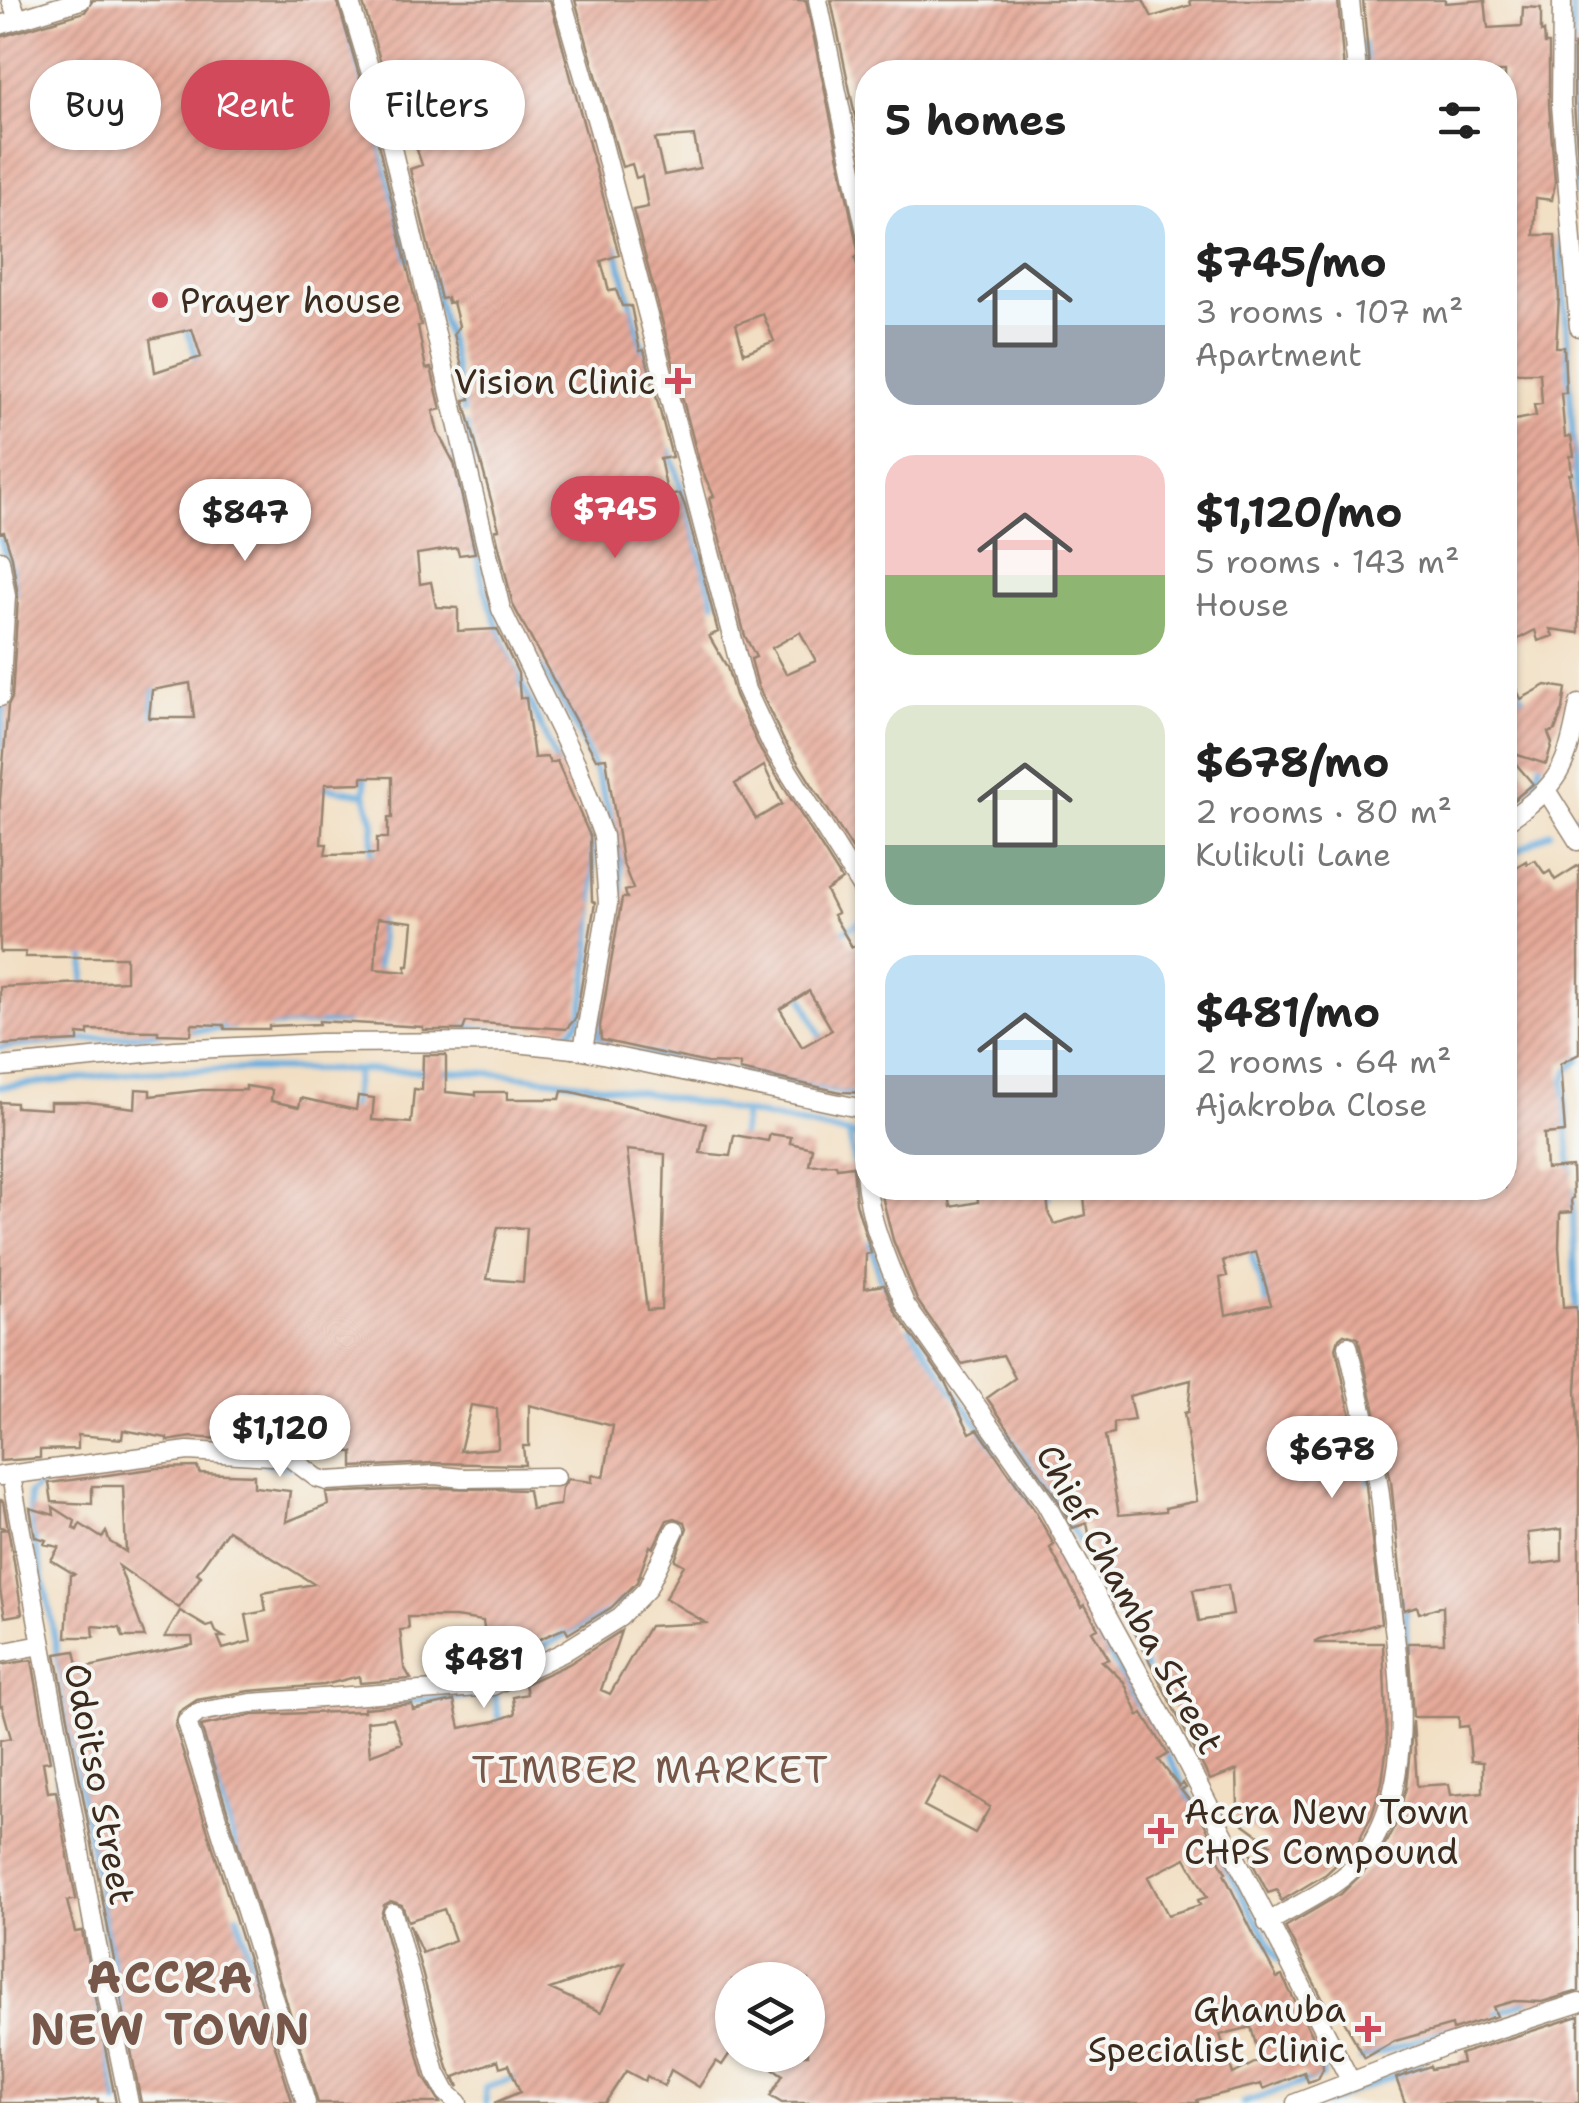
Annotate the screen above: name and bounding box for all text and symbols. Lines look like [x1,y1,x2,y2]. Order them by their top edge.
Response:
chip: Buy [30,60,161,150]
chip: Rent [181,60,330,150]
chip: Filters [350,60,525,150]
text: 5 homes [885,92,1066,148]
icon: filters [1432,93,1487,148]
text: $745/mo [1195,234,1387,290]
icon: home [965,245,1085,365]
place label: Prayer house [180,277,401,324]
marker: Prayer house [149,289,171,311]
text: 3 rooms · 107 m² [1195,290,1463,333]
text: Apartment [1195,333,1362,376]
place label: Vision Clinic [454,358,656,405]
marker: Vision Clinic [665,368,691,394]
pin: $745 [556,476,674,561]
pin: $847 [186,479,304,564]
text: $1,120/mo [1195,484,1403,540]
text: $745 [573,487,657,530]
text: $847 [201,490,289,533]
icon: home [965,495,1085,615]
text: 5 rooms · 143 m² [1195,540,1460,583]
text: House [1195,583,1289,626]
text: $678/mo [1195,734,1390,790]
icon: home [965,745,1085,865]
text: 2 rooms · 80 m² [1195,790,1452,833]
text: Kulikuli Lane [1195,833,1391,876]
text: $481/mo [1195,984,1380,1040]
icon: home [965,995,1085,1115]
text: 2 rooms · 64 m² [1195,1040,1451,1083]
text: Ajakroba Close [1195,1083,1427,1126]
pin: $1,120 [199,1395,361,1480]
text: $1,120 [231,1406,329,1449]
pin: $678 [1273,1416,1391,1501]
text: $678 [1289,1427,1375,1470]
street label: Chief Chamba Street [1025,1436,1235,1762]
pin: $481 [425,1626,543,1711]
text: $481 [444,1637,524,1680]
street label: Odoitso Street [54,1659,146,1909]
district label: TIMBER MARKET [472,1744,830,1795]
place label: Accra New Town CHPS Compound [1184,1788,1469,1875]
marker: Accra New Town CHPS Compound [1148,1818,1174,1844]
district label: ACCRA NEW TOWN [30,1947,312,2059]
map controls [715,1962,825,2072]
button: layers [715,1962,825,2072]
place label: Ghanuba Specialist Clinic [1088,1986,1346,2073]
marker: Ghanuba Specialist Clinic [1355,2016,1381,2042]

